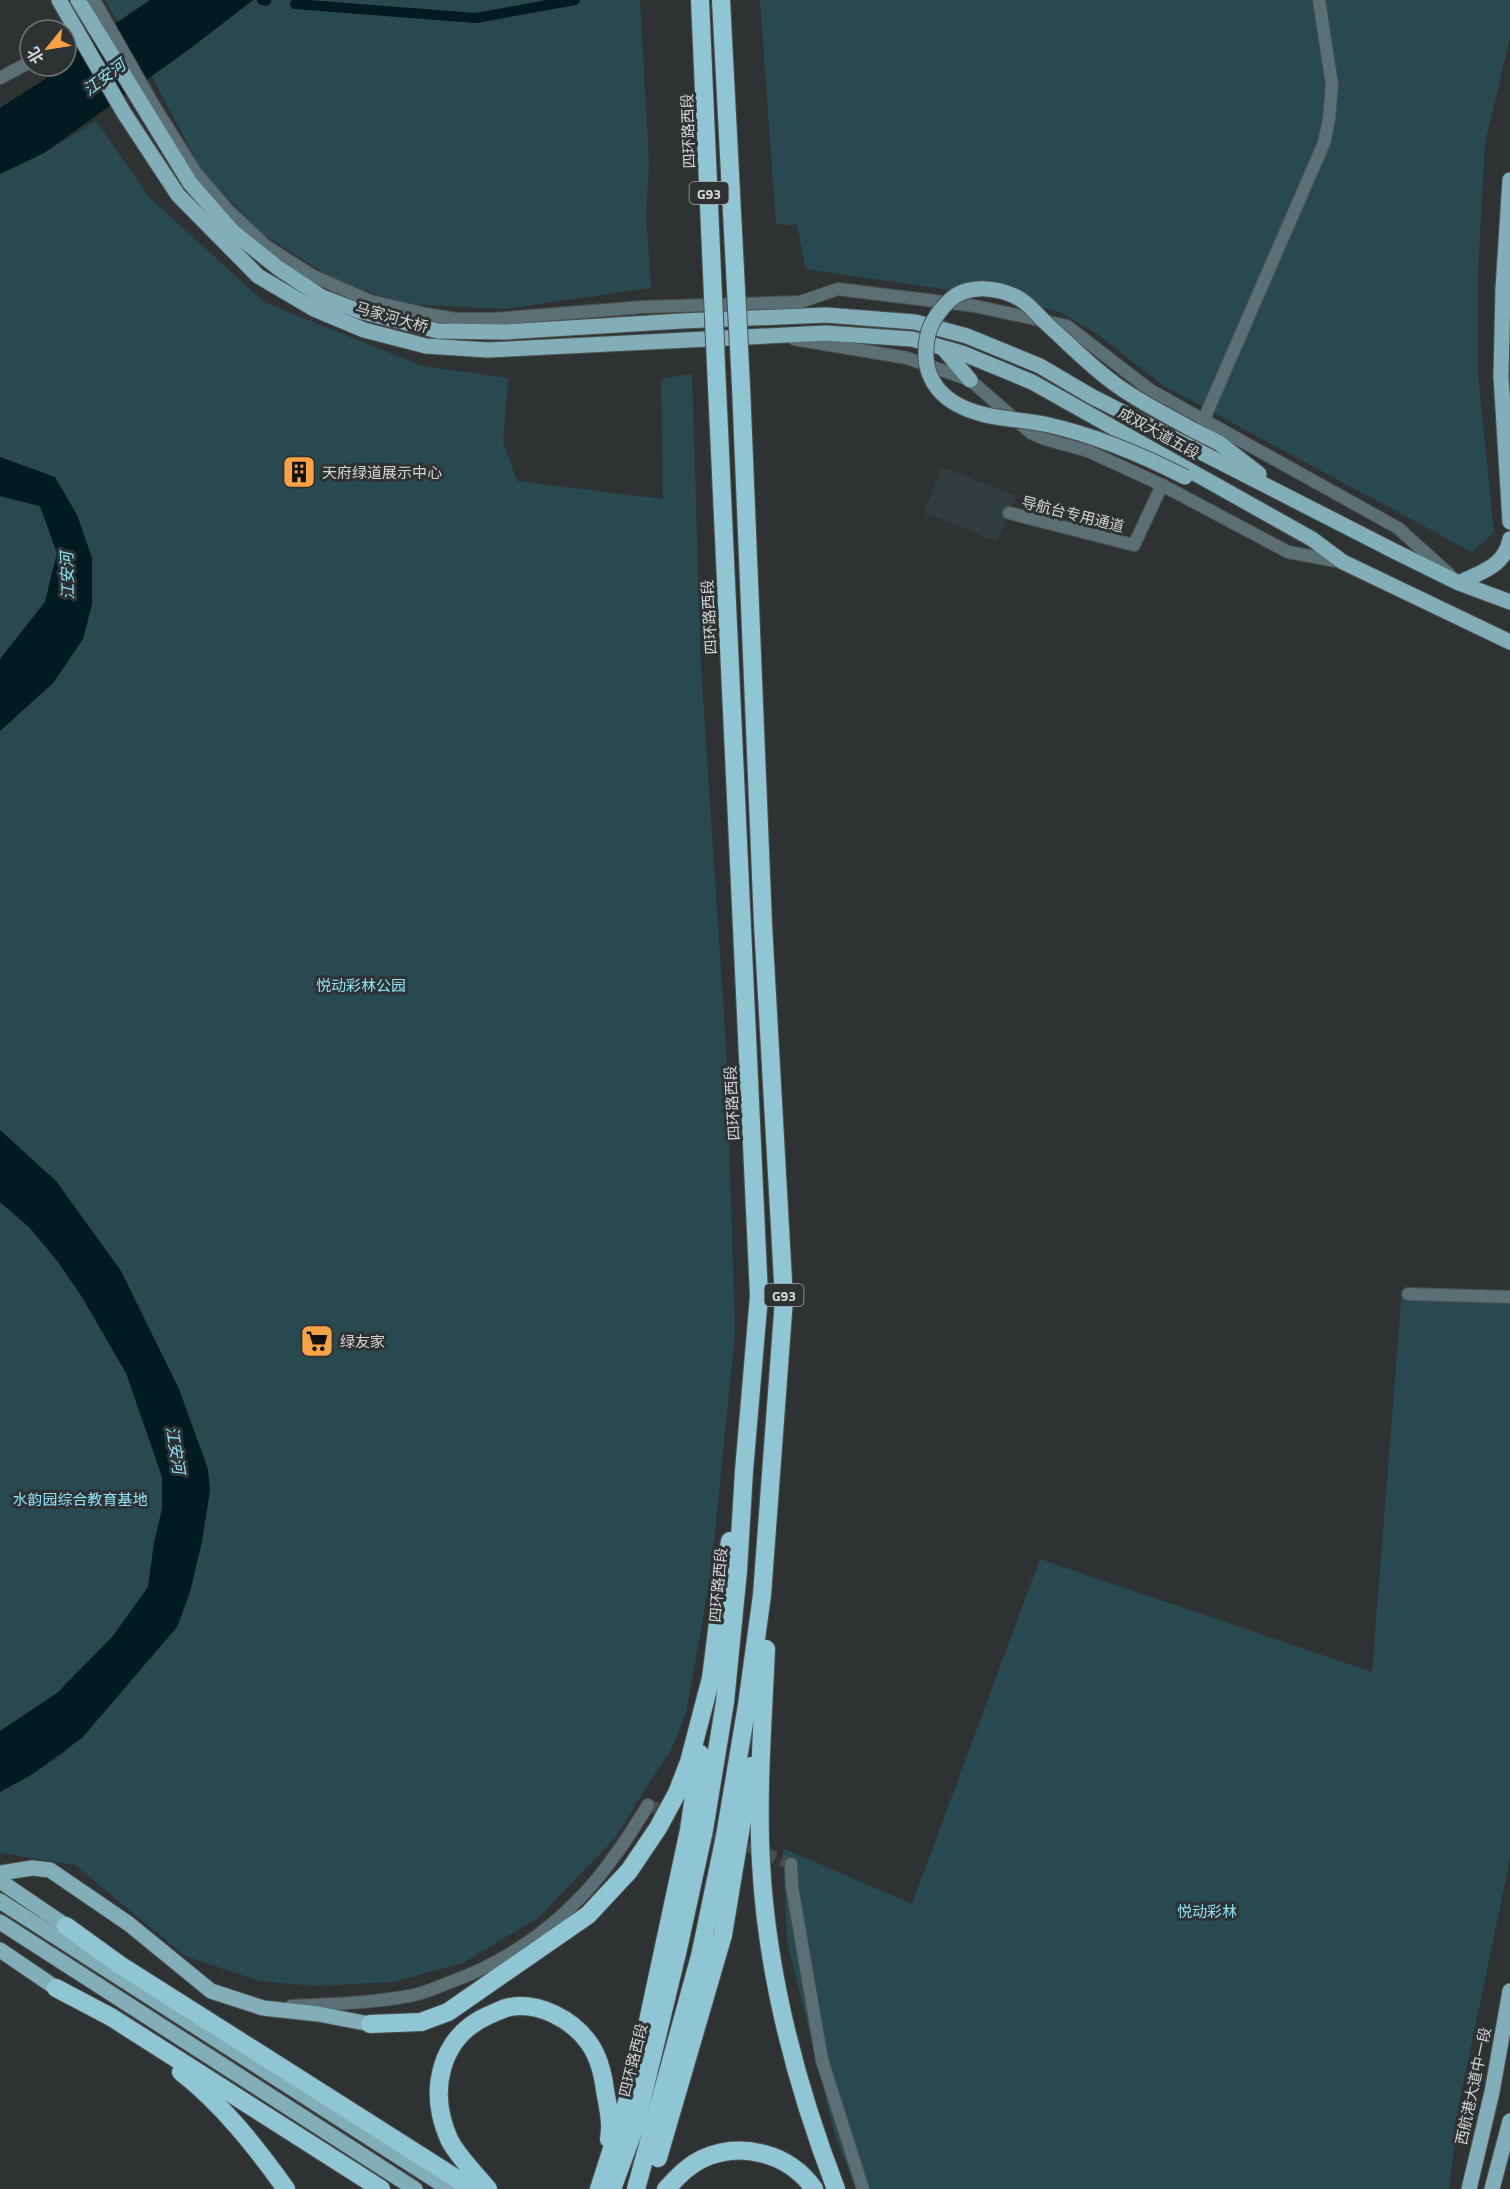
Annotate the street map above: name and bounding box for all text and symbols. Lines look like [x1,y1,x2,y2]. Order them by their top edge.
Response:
north arrow [18,18,78,78]
text: 北 [21,43,49,68]
water label: 江安河 [78,51,133,101]
street label: 四环路西段 [675,93,701,169]
road number: G93 [690,182,728,204]
street label: 马家河大桥 [353,296,431,338]
street label: 成双大道五段 [1114,401,1204,465]
building icon: 天府绿道展示中心 [281,454,317,490]
place label: 天府绿道展示中心 [322,461,442,484]
street label: 导航台专用通道 [1019,490,1127,538]
water label: 江安河 [54,549,80,600]
street label: 四环路西段 [696,579,722,655]
park label: 悦动彩林公园 [316,974,406,997]
street label: 四环路西段 [719,1065,745,1141]
road number: G93 [764,1284,804,1306]
supermarket icon: 绿友家 [299,1323,335,1359]
place label: 绿友家 [340,1330,385,1353]
water label: 江安河 [160,1424,192,1479]
park label: 水韵园综合教育基地 [12,1488,148,1511]
street label: 四环路西段 [703,1547,733,1623]
park label: 悦动彩林 [1177,1900,1237,1923]
street label: 四环路西段 [613,2021,653,2099]
street label: 西航港大道中一段 [1449,2025,1497,2147]

